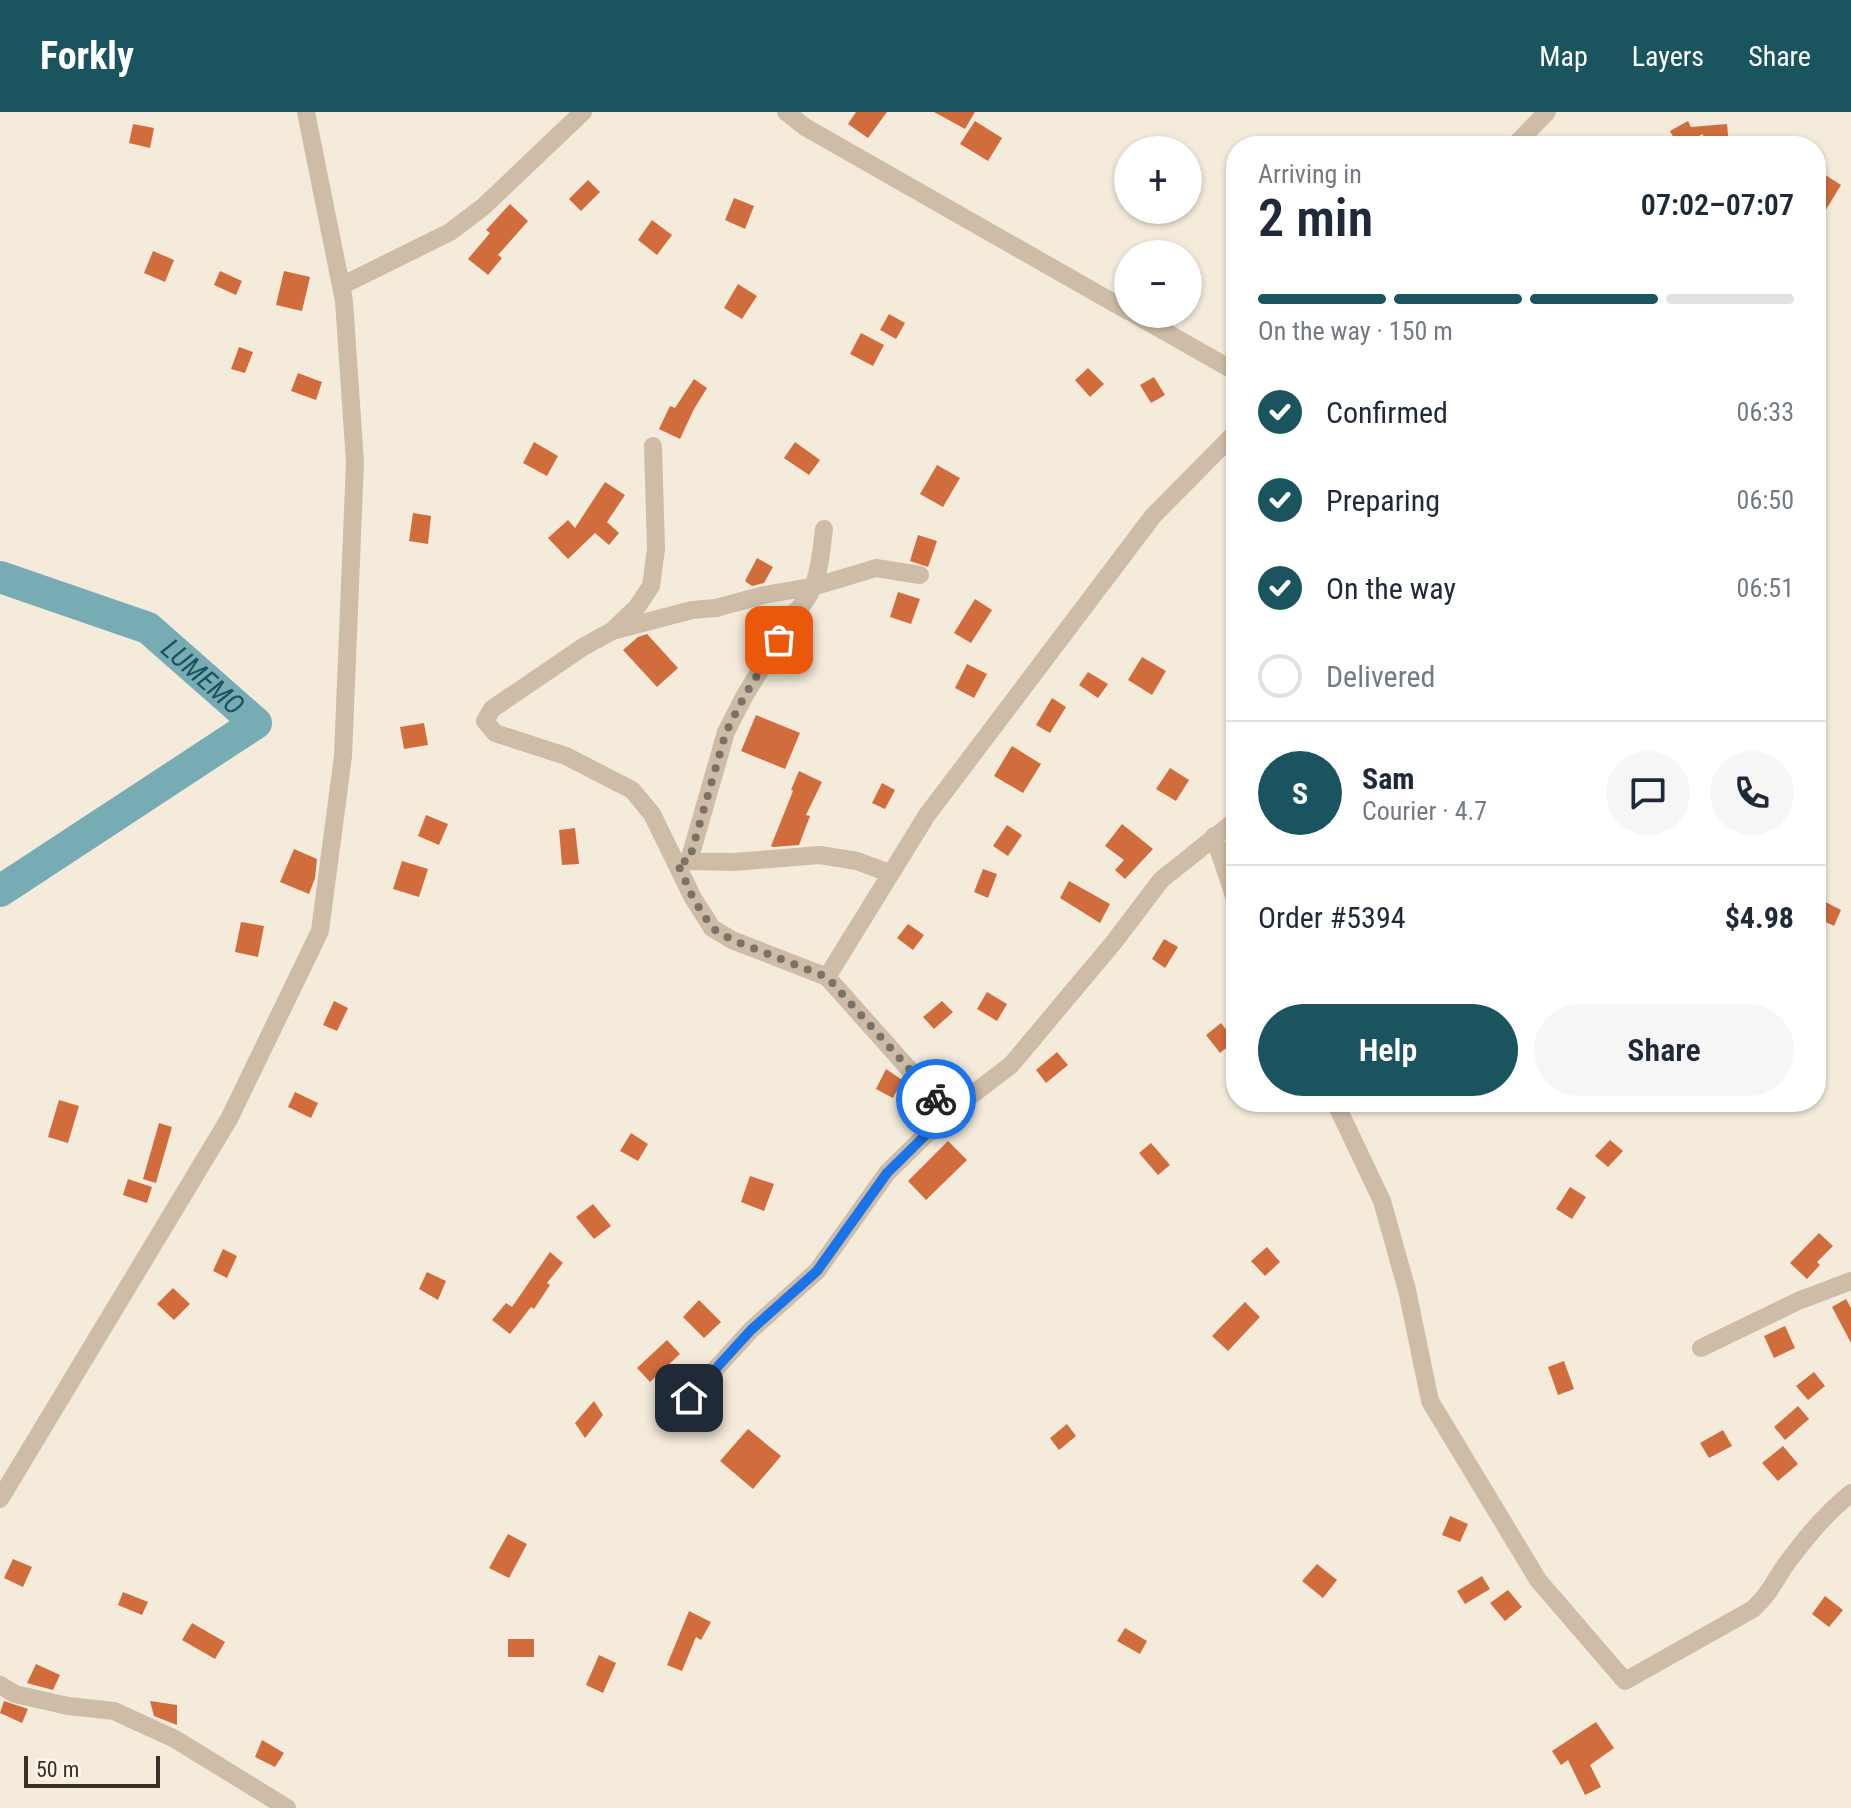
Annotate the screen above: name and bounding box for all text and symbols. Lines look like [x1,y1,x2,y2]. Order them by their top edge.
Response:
text: Forkly [40,34,134,78]
text: Map [1539,40,1588,73]
text: Layers [1632,40,1704,73]
text: Share [1748,40,1811,73]
map controls [1114,136,1202,328]
button: + [1114,136,1202,224]
text: Arriving in [1258,159,1362,189]
text: 07:02–07:07 [1641,187,1794,222]
text: 2 min [1258,188,1373,249]
button: − [1114,240,1202,328]
text: On the way · 150 m [1258,316,1453,346]
icon: check [1258,390,1302,434]
text: Confirmed [1326,395,1448,430]
text: 06:33 [1737,397,1794,427]
icon: check [1258,478,1302,522]
text: Preparing [1326,483,1440,518]
text: 06:50 [1737,485,1794,515]
icon: check [1258,566,1302,610]
text: On the way [1326,571,1456,606]
text: 06:51 [1737,573,1794,603]
pin [745,606,813,674]
icon: bag [757,618,801,662]
water label: LUMEMO [155,632,251,722]
text: Delivered [1326,659,1435,694]
button: chat [1606,751,1690,835]
button: phone [1710,751,1794,835]
text: Sam [1362,761,1415,796]
text: S [1292,776,1308,811]
text: Courier · 4.7 [1362,796,1487,826]
text: Order #5394 [1258,900,1406,935]
text: $4.98 [1725,900,1794,935]
button: Help [1258,1004,1518,1096]
button: Share [1534,1004,1794,1096]
courier [896,1059,976,1139]
icon: bike [914,1077,958,1121]
pin [655,1364,723,1432]
icon: home [667,1376,711,1420]
scale bar [24,1752,160,1788]
text: 50 m [36,1757,79,1782]

